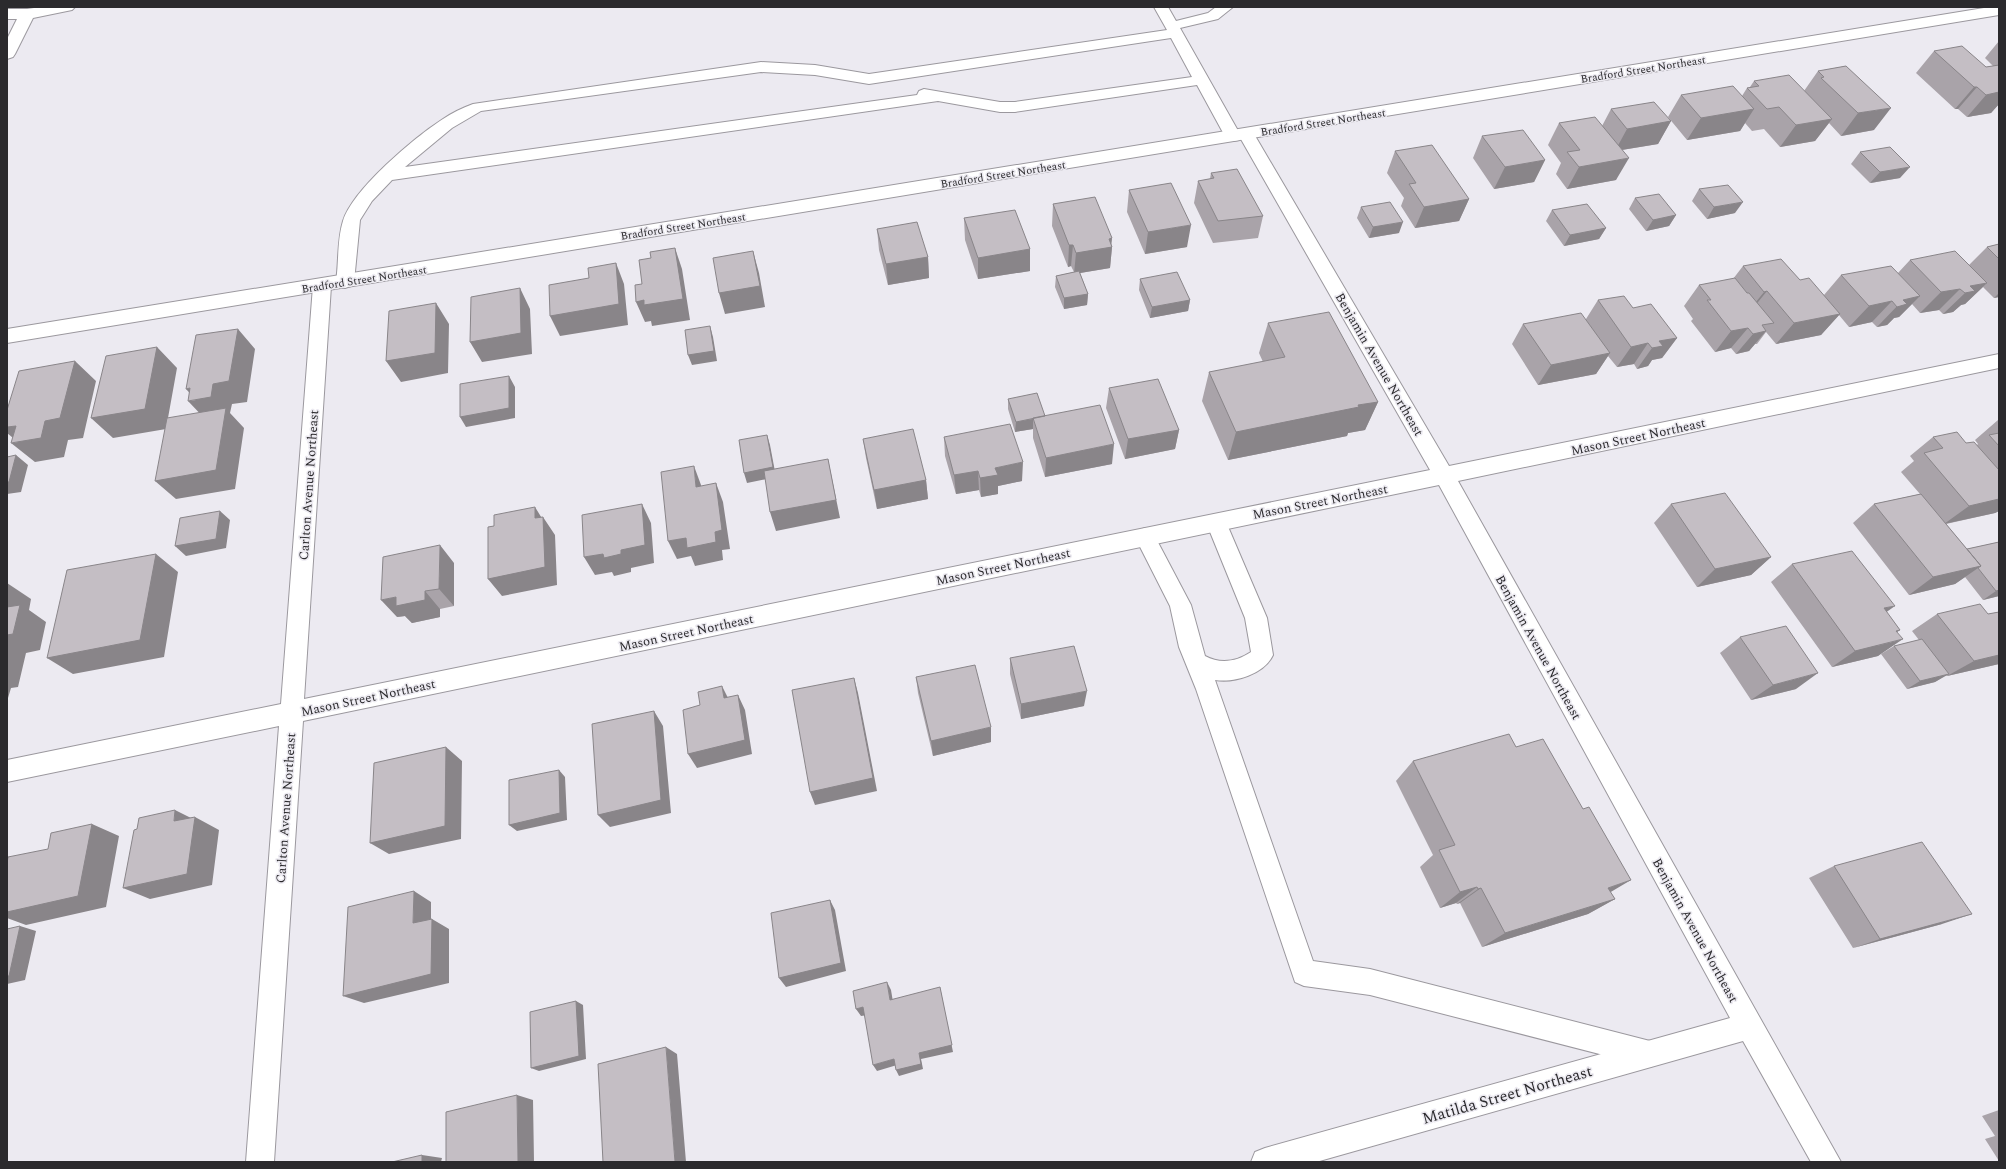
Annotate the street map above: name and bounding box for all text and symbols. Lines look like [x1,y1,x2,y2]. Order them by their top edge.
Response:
street label: Bradford Street Northeast [1579,51,1707,88]
street label: Bradford Street Northeast [1259,104,1387,141]
street label: Bradford Street Northeast [939,156,1067,193]
street label: Bradford Street Northeast [619,208,747,245]
street label: Bradford Street Northeast [300,261,428,298]
street label: Benjamin Avenue Northeast [1330,289,1429,440]
street label: Carlton Avenue Northeast [294,409,324,561]
street label: Mason Street Northeast [1569,413,1708,461]
street label: Mason Street Northeast [1251,479,1390,525]
street label: Mason Street Northeast [934,543,1073,591]
street label: Benjamin Avenue Northeast [1490,572,1586,724]
street label: Mason Street Northeast [617,609,756,657]
street label: Mason Street Northeast [299,674,438,722]
street label: Carlton Avenue Northeast [271,732,301,884]
street label: Benjamin Avenue Northeast [1647,855,1743,1007]
street label: Matilda Street Northeast [1419,1059,1596,1131]

